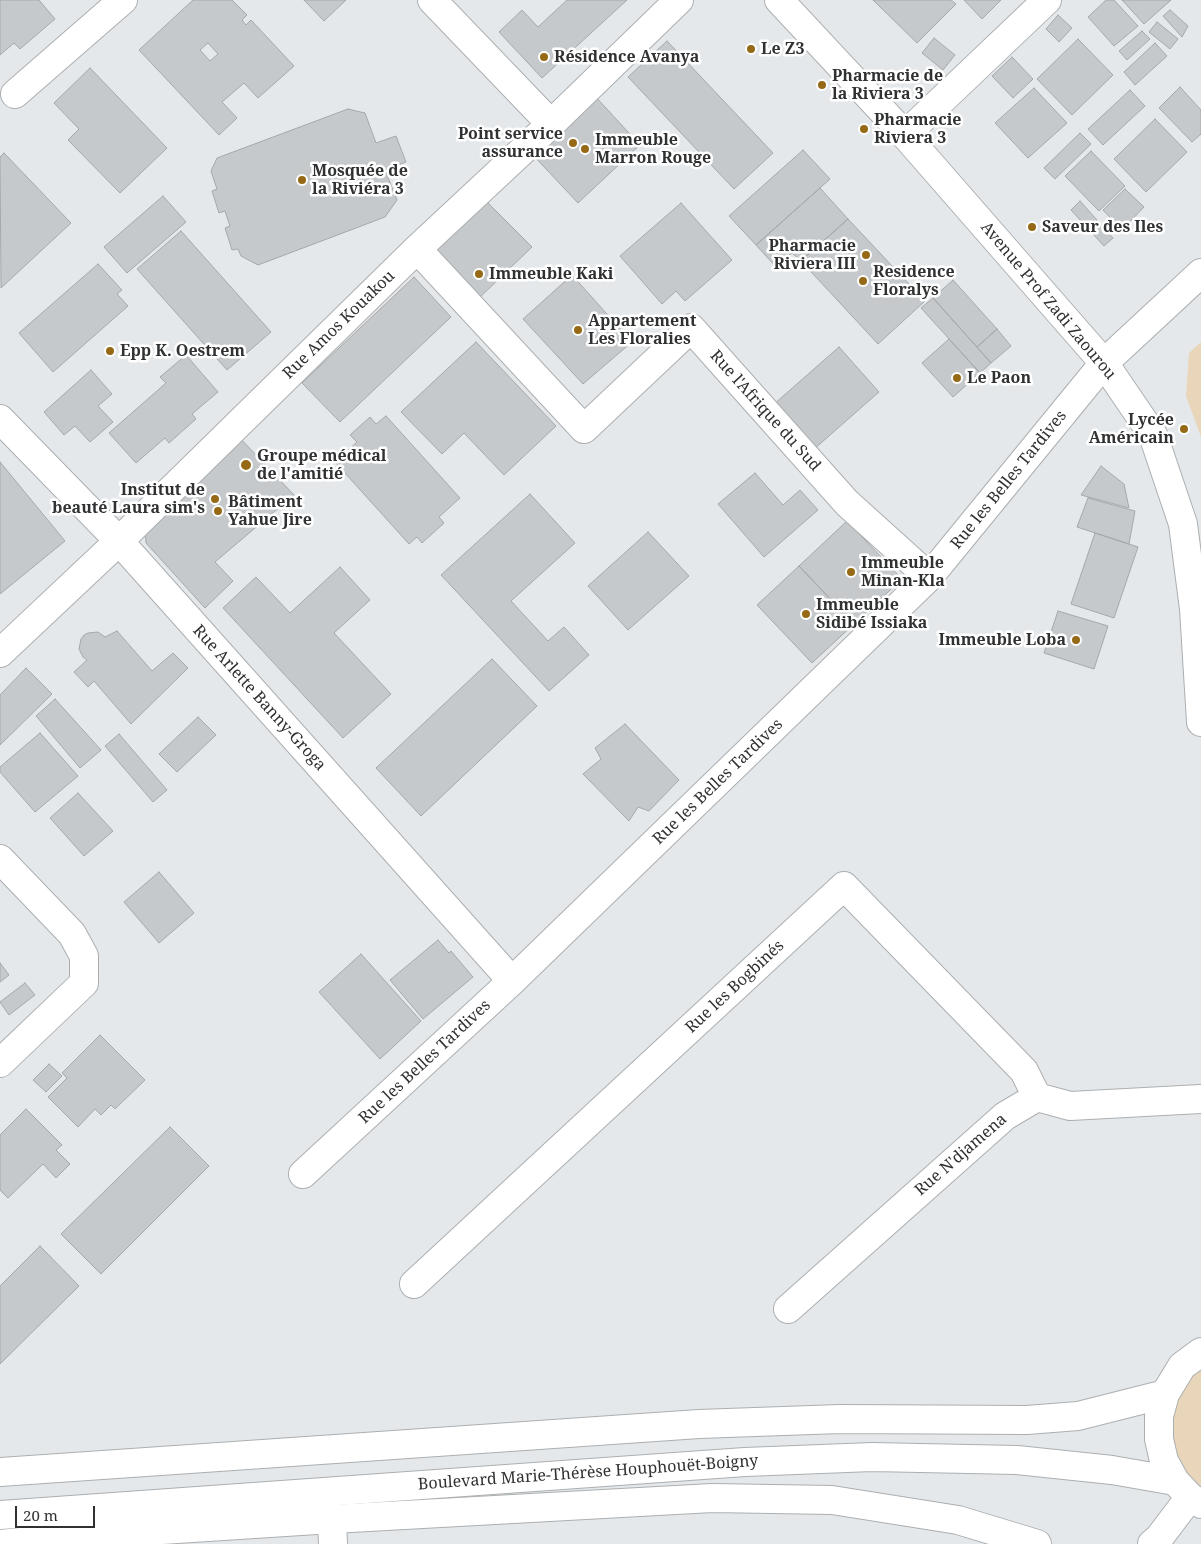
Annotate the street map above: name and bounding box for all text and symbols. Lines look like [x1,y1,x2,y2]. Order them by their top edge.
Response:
place label: Le Z3 [761,39,804,59]
marker: Le Z3 [745,43,757,55]
place label: Résidence Avanya [554,47,699,67]
marker: Résidence Avanya [538,51,550,63]
place label: Pharmacie de la Riviera 3 [832,66,943,104]
marker: Pharmacie de la Riviera 3 [816,79,828,91]
place label: Pharmacie Riviera 3 [874,110,961,148]
marker: Pharmacie Riviera 3 [858,123,870,135]
place label: Point service assurance [458,124,563,162]
place label: Immeuble Marron Rouge [595,130,711,168]
marker: Point service assurance [567,137,579,149]
marker: Immeuble Marron Rouge [579,143,591,155]
place label: Mosquée de la Riviéra 3 [312,161,408,199]
marker: Mosquée de la Riviéra 3 [296,174,308,186]
place label: Saveur des Iles [1042,217,1163,237]
street label: Avenue Prof Zadi Zaourou [976,218,1120,384]
marker: Saveur des Iles [1026,221,1038,233]
place label: Pharmacie Riviera III [769,236,856,274]
marker: Pharmacie Riviera III [860,249,872,261]
place label: Residence Floralys [873,262,955,300]
place label: Immeuble Kaki [489,264,613,284]
street label: Rue Amos Kouakou [279,267,399,383]
marker: Immeuble Kaki [473,268,485,280]
marker: Residence Floralys [857,275,869,287]
place label: Appartement Les Floralies [588,311,696,349]
marker: Appartement Les Floralies [572,324,584,336]
place label: Epp K. Oestrem [120,341,245,361]
marker: Epp K. Oestrem [104,345,116,357]
street label: Rue l'Afrique du Sud [706,347,824,475]
place label: Le Paon [967,368,1031,388]
marker: Le Paon [951,372,963,384]
street label: Rue les Belles Tardives [947,407,1071,553]
place label: Lycée Américain [1089,410,1174,448]
marker: Lycée Américain [1178,423,1190,435]
place label: Groupe médical de l'amitié [257,446,386,484]
marker: Groupe médical de l'amitié [239,458,253,472]
place label: Institut de beauté Laura sim's [52,480,205,518]
place label: Bâtiment Yahue Jire [228,492,312,530]
marker: Institut de beauté Laura sim's [209,493,221,505]
marker: Bâtiment Yahue Jire [212,505,224,517]
place label: Immeuble Minan-Kla [861,553,945,591]
marker: Immeuble Minan-Kla [845,566,857,578]
place label: Immeuble Sidibé Issiaka [816,595,927,633]
marker: Immeuble Sidibé Issiaka [800,608,812,620]
street label: Rue Arlette Banny-Groga [189,621,329,775]
place label: Immeuble Loba [939,630,1066,650]
marker: Immeuble Loba [1070,634,1082,646]
street label: Rue les Belles Tardives [649,715,787,849]
street label: Rue les Bogbinés [682,936,788,1038]
street label: Rue les Belles Tardives [355,996,495,1128]
street label: Rue N'djamena [911,1110,1011,1200]
street label: Boulevard Marie-Thérèse Houphouët-Boigny [417,1452,759,1494]
scale bar [18,1496,98,1528]
text: 20 m [23,1505,58,1525]

